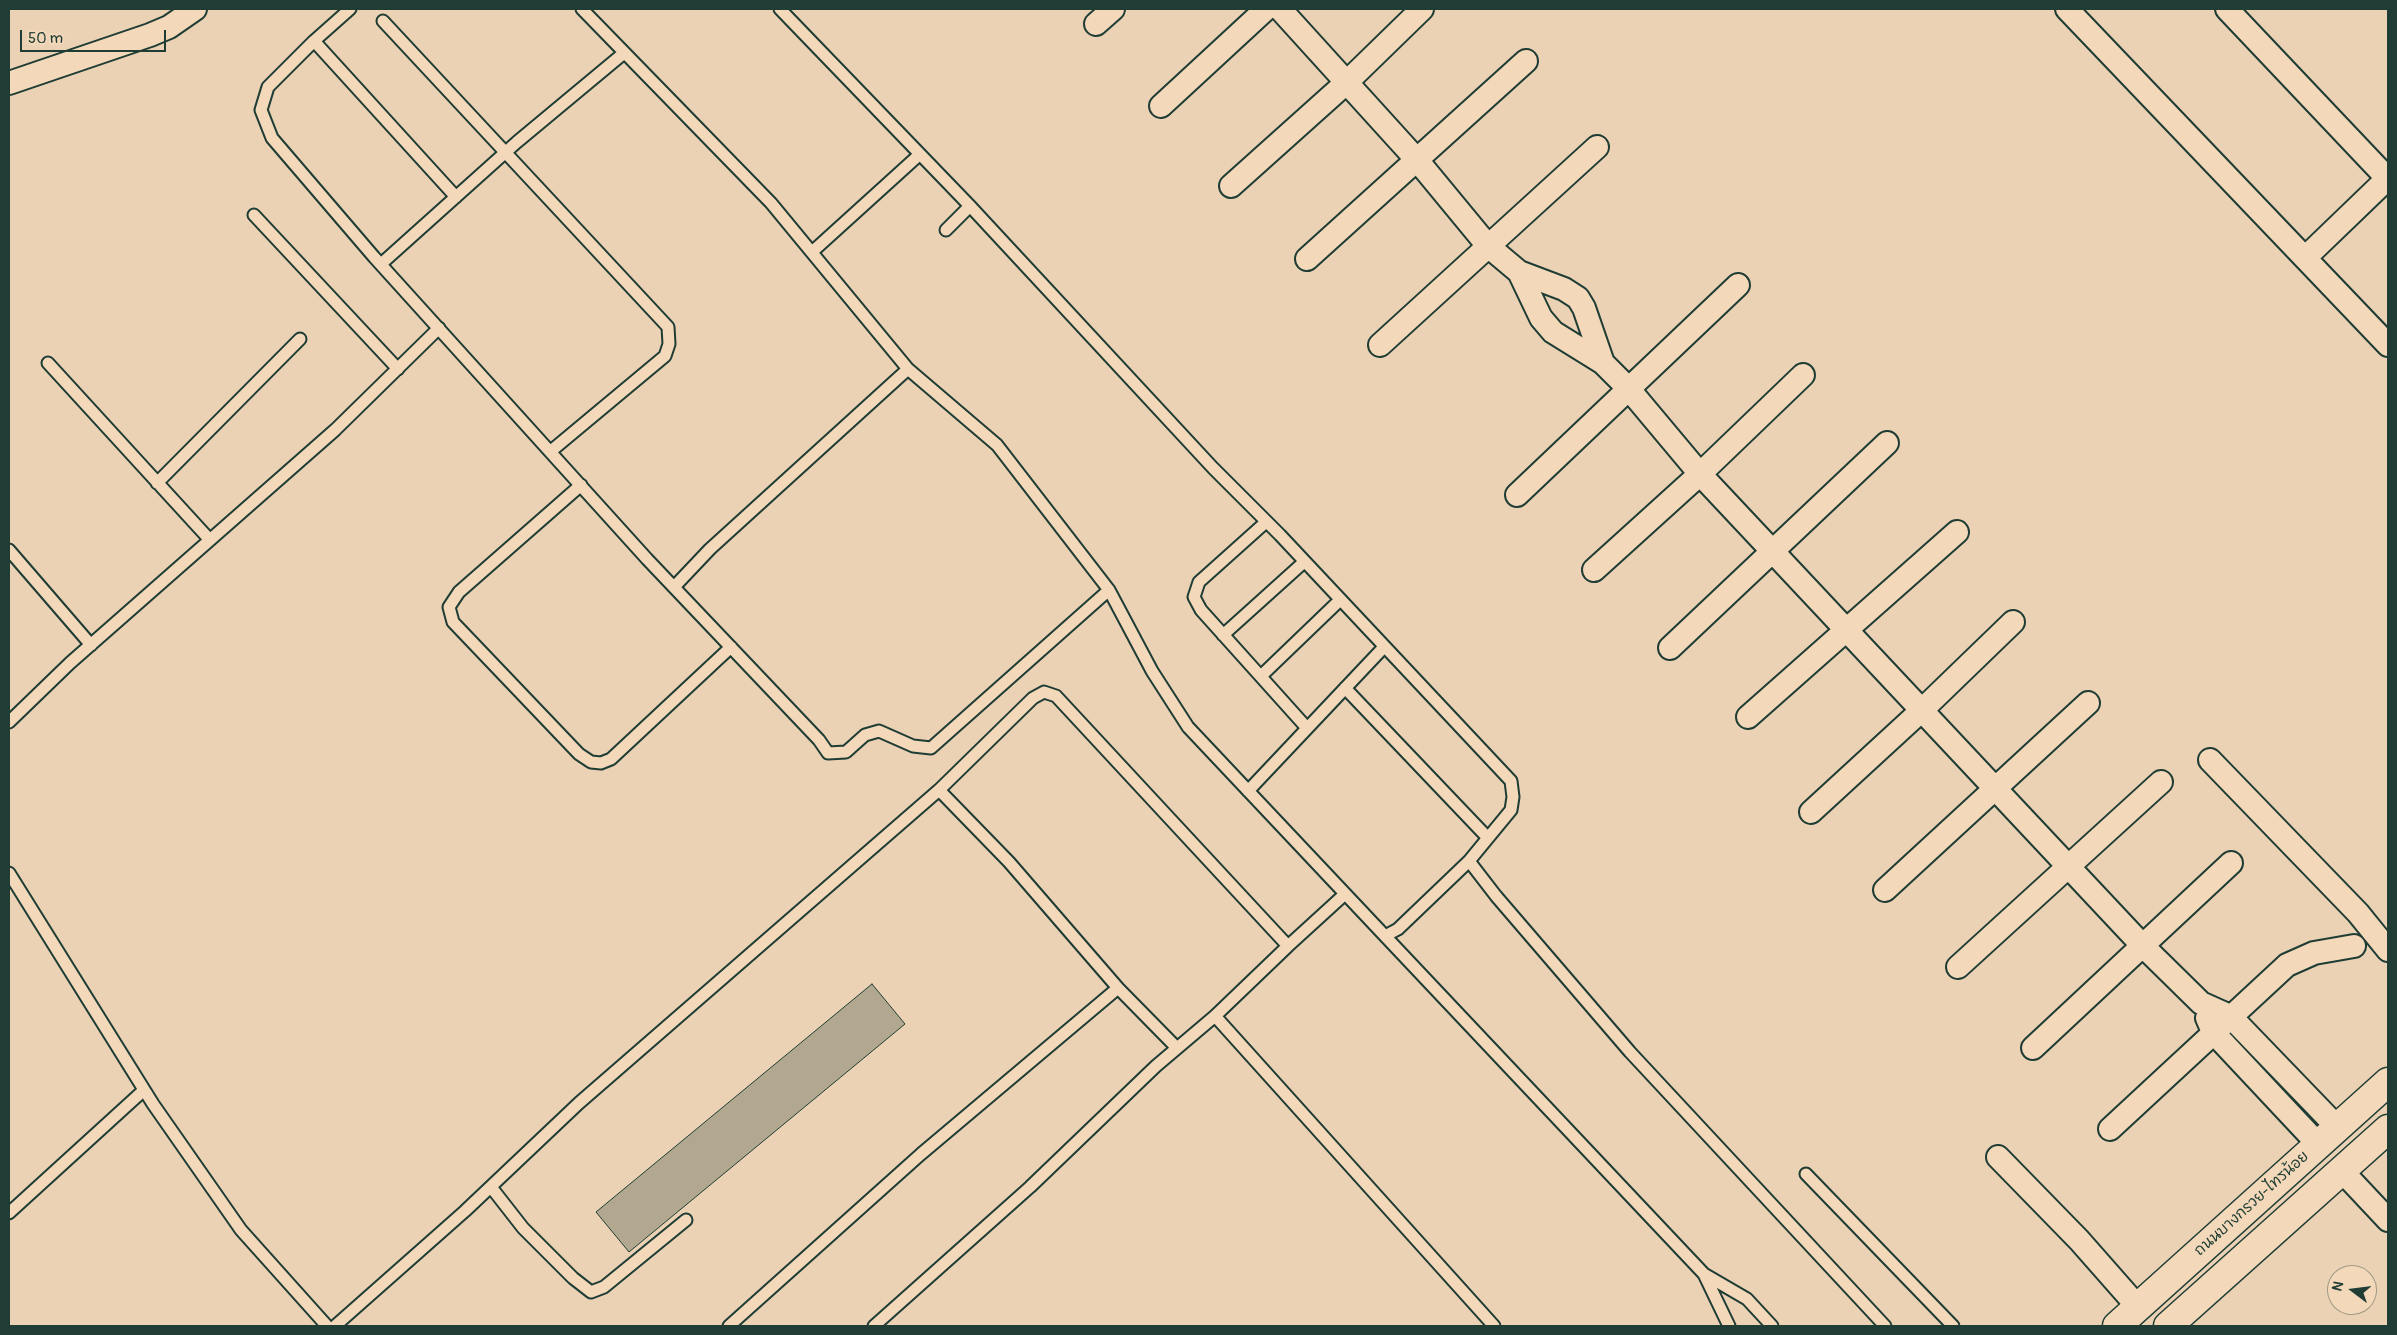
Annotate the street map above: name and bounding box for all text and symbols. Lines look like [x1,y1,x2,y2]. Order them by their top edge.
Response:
scale bar [22,20,169,52]
text: 50 m [28,29,63,48]
street label: ถนนบางกรวย-ไทรน้อย [2191,1148,2313,1260]
north arrow [2327,1265,2377,1315]
text: N [2329,1279,2347,1293]

